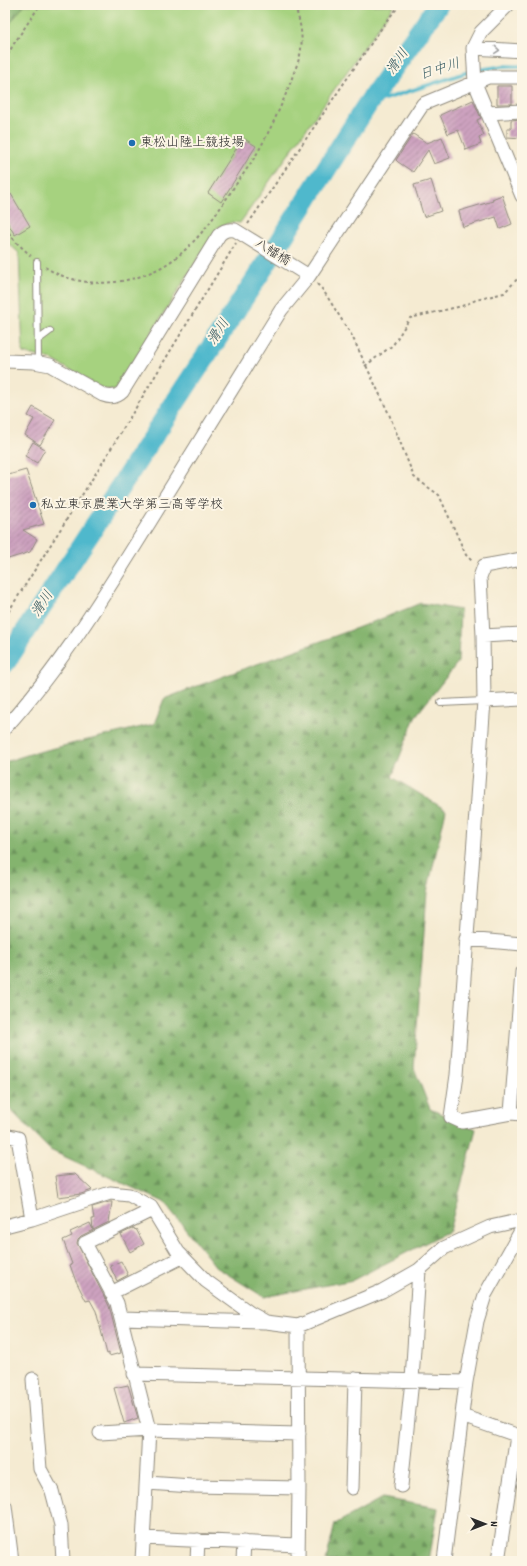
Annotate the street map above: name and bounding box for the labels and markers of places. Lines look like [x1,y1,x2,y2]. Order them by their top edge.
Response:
place label: 東松山陸上競技場 [140,134,244,153]
marker: 東松山陸上競技場 [127,138,137,148]
place label: 私立東京農業大学第三高等学校 [41,496,223,515]
marker: 私立東京農業大学第三高等学校 [28,500,38,510]

